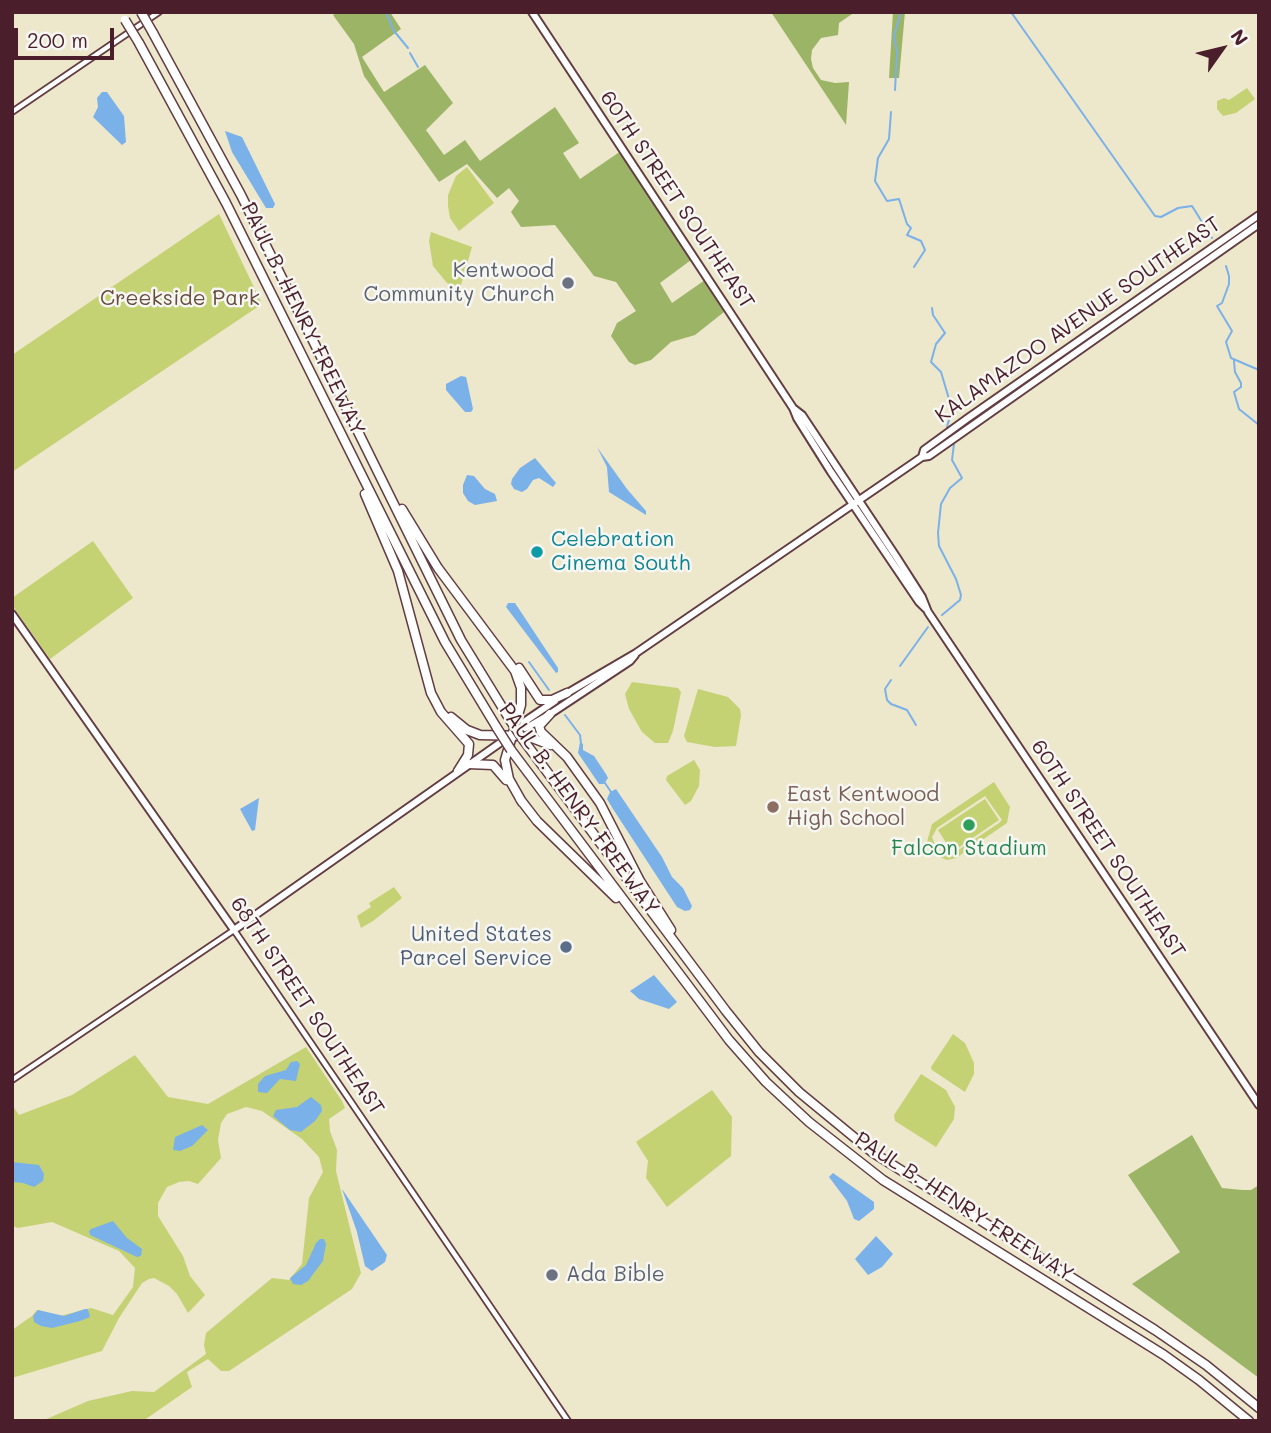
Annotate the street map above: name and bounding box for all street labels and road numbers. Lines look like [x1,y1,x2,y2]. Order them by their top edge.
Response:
street label: 60TH STREET SOUTHEAST [594,86,760,314]
street label: PAUL B. HENRY FREEWAY [236,198,370,440]
street label: KALAMAZOO AVENUE SOUTHEAST [930,211,1226,429]
street label: PAUL B. HENRY FREEWAY [494,698,664,920]
street label: 60TH STREET SOUTHEAST [1025,735,1191,963]
street label: 68TH STREET SOUTHEAST [225,892,389,1120]
street label: PAUL B. HENRY FREEWAY [850,1127,1078,1287]

